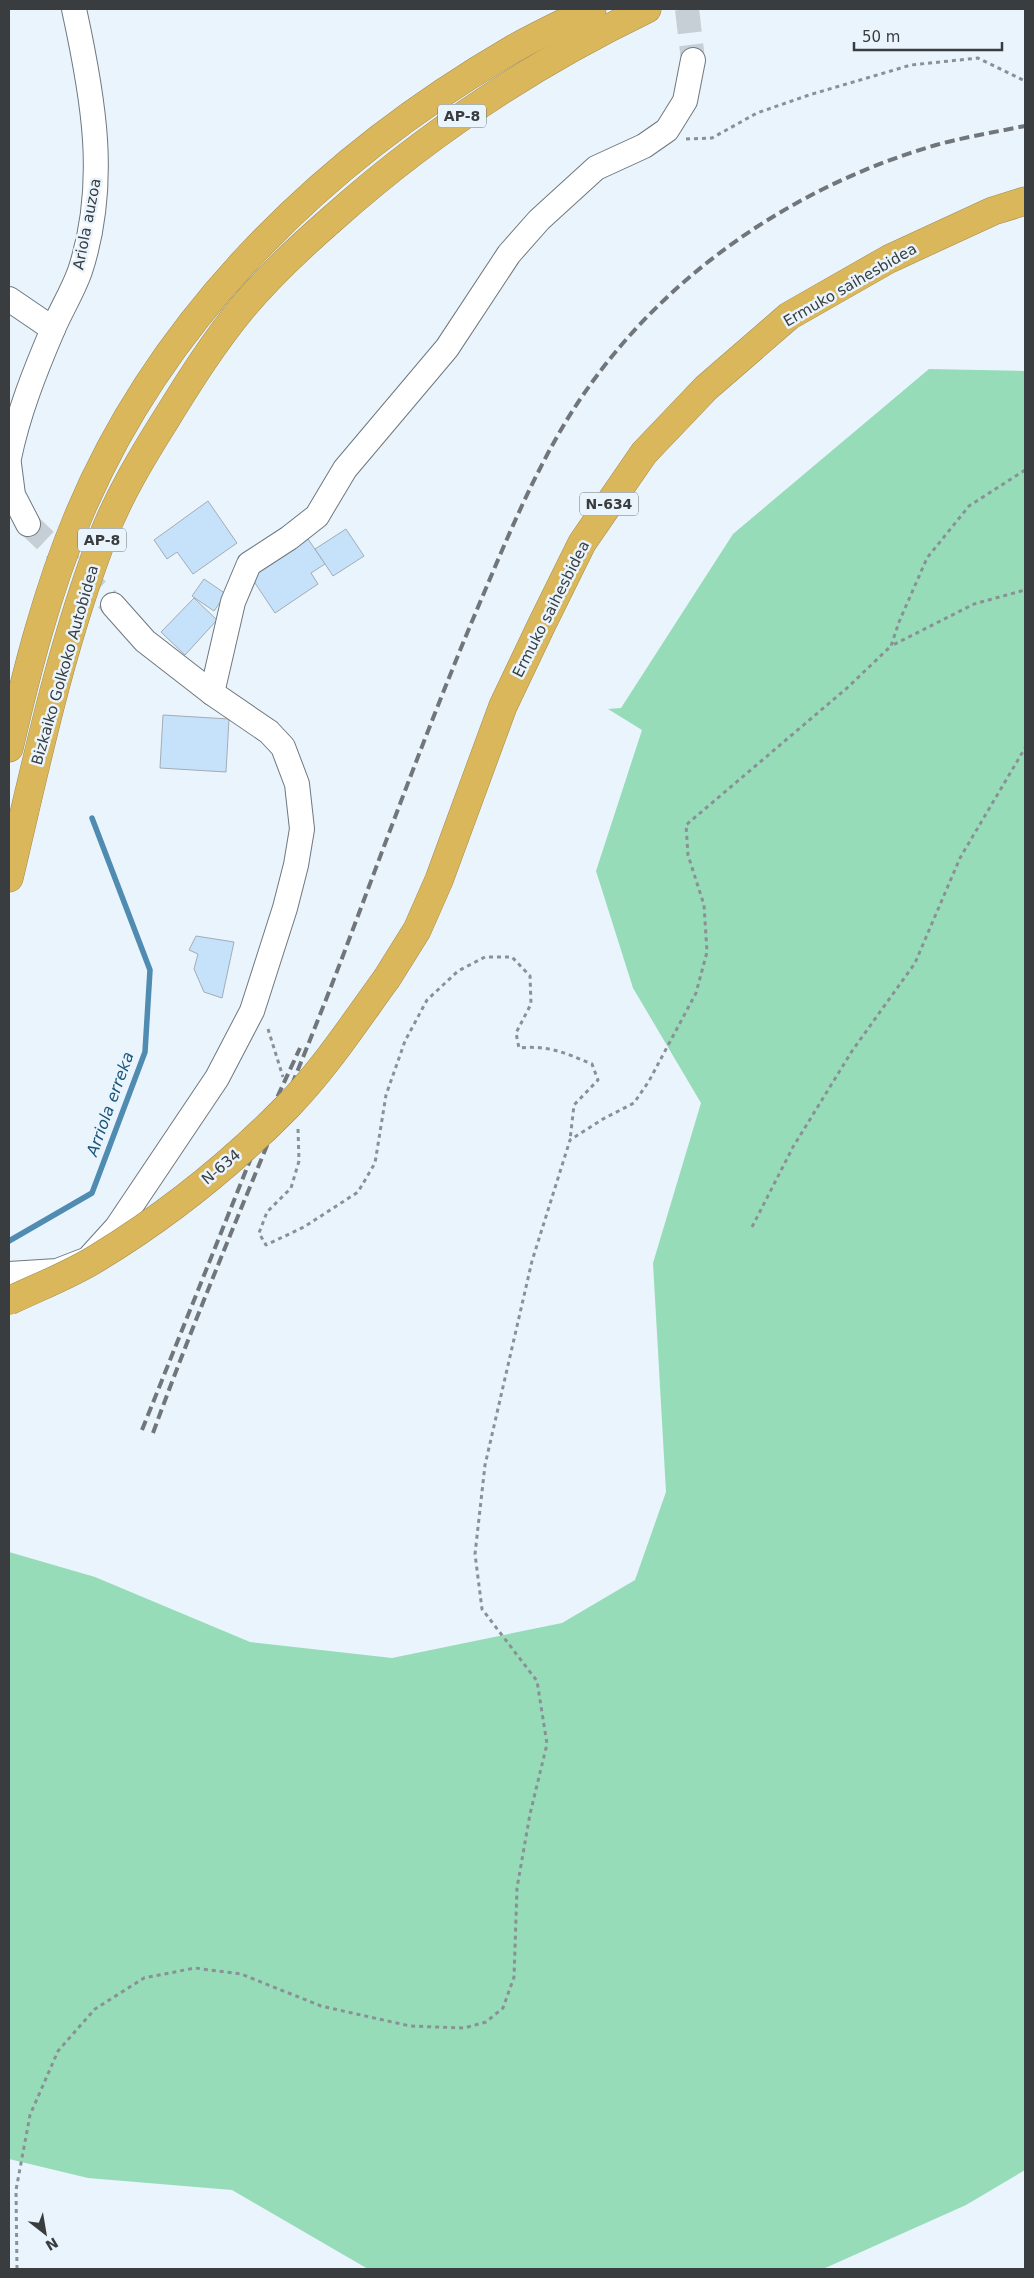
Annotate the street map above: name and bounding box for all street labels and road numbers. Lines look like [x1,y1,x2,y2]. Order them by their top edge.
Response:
road number: AP-8 [438,104,486,128]
street label: Ariola auzoa [69,177,105,271]
street label: Ermuko saihesbidea [780,239,920,331]
road number: N-634 [580,492,638,516]
road number: AP-8 [78,528,126,552]
street label: Ermuko saihesbidea [509,538,593,680]
street label: Bizkaiko Golkoko Autobidea [28,563,102,767]
street label: N-634 [198,1146,244,1188]

